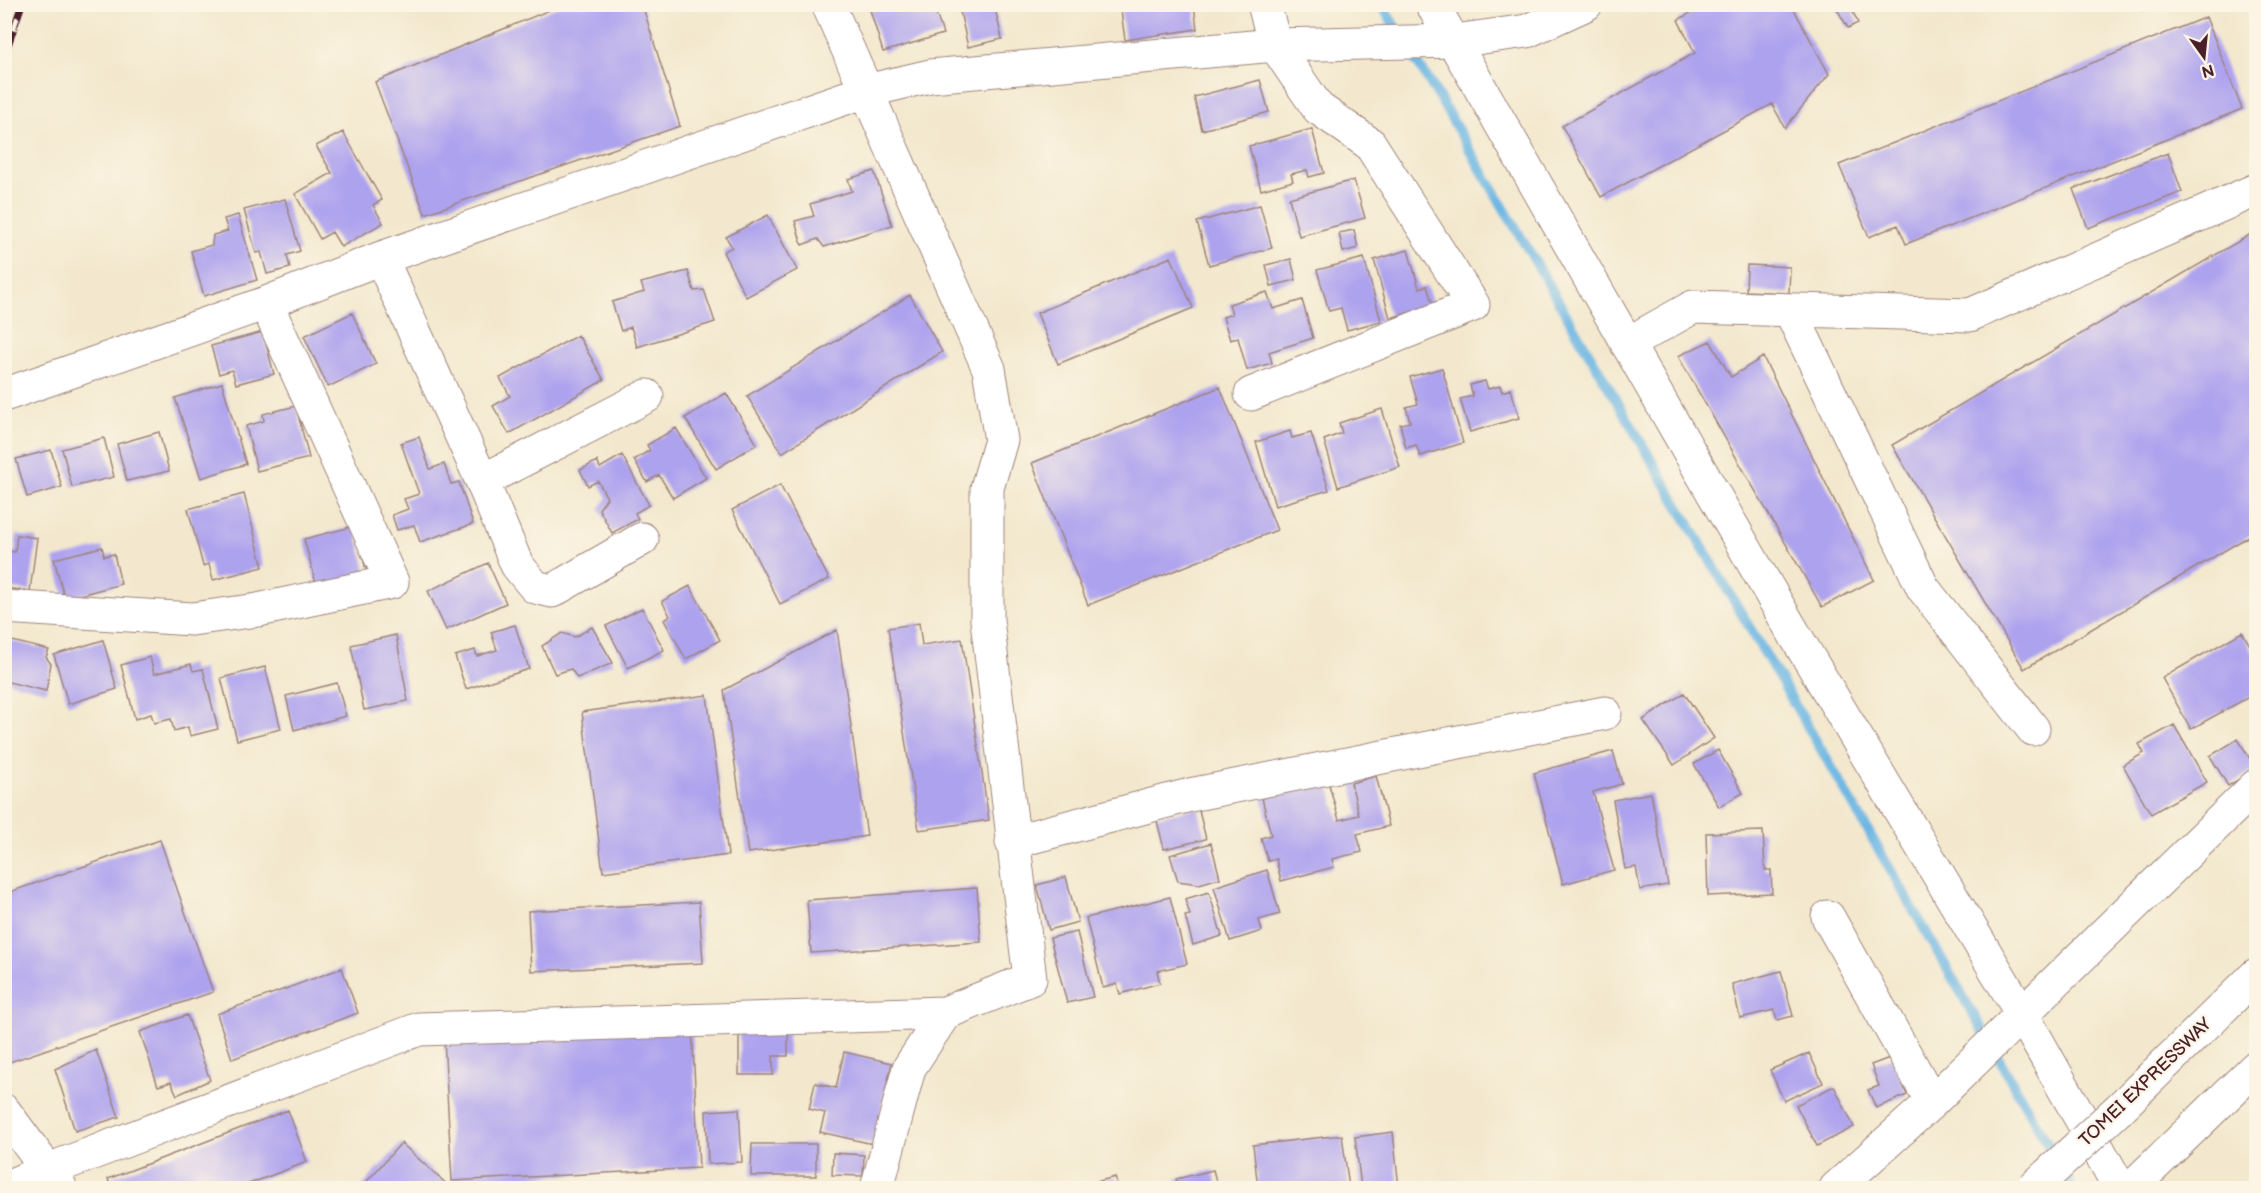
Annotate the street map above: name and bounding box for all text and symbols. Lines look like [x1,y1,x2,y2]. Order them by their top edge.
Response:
north arrow [2174,27,2234,87]
text: N [2199,59,2216,81]
street label: TOMEI EXPRESSWAY [2075,1013,2216,1151]

